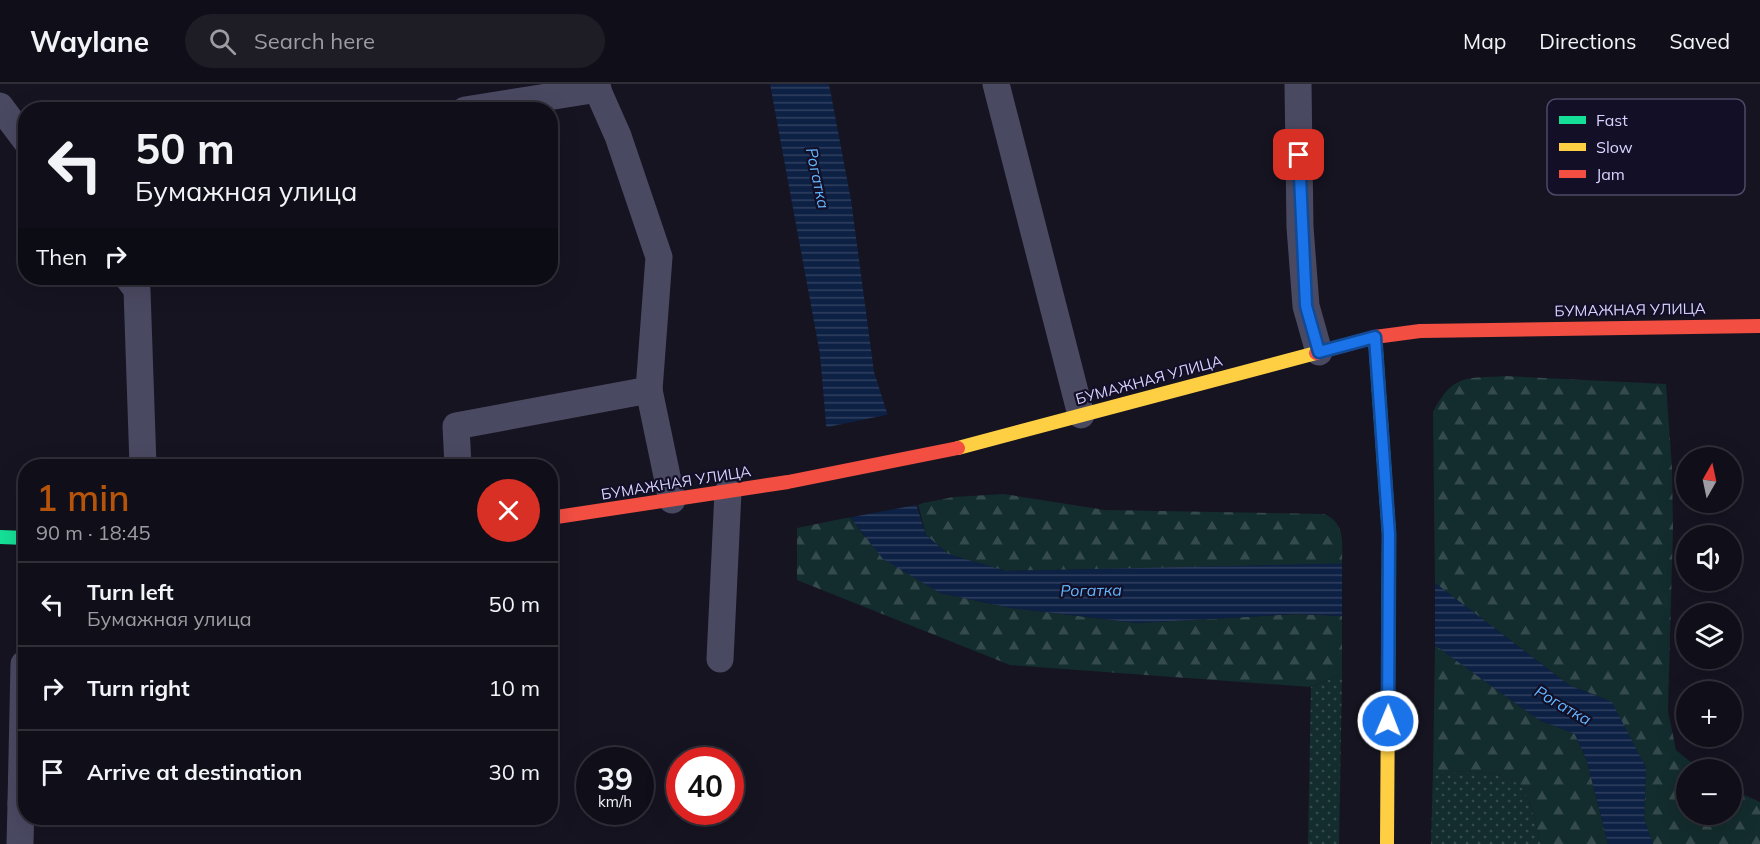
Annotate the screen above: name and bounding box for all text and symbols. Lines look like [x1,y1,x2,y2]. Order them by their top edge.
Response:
search box [185,14,605,68]
text: Waylane [30,24,149,59]
icon: search [206,25,239,58]
text: Search here [254,27,375,55]
text: Map [1463,28,1506,54]
text: Directions [1539,28,1636,54]
text: Saved [1669,28,1730,54]
legend [1547,99,1745,195]
text: Fast [1596,110,1628,130]
text: 50 m [135,122,235,175]
icon: left [36,126,114,204]
pin [1273,129,1324,180]
text: Slow [1596,137,1633,157]
icon: arrive [1282,138,1315,171]
water label: Рогатка [802,146,834,211]
text: Jam [1596,164,1625,184]
text: Бумажная улица [135,174,358,208]
icon: right [99,240,132,273]
text: Then [36,243,87,271]
street label: БУМАЖНАЯ УЛИЦА [1554,299,1706,320]
street label: БУМАЖНАЯ УЛИЦА [1073,351,1224,408]
north arrow [1676,447,1742,513]
map controls [1676,447,1742,825]
street label: БУМАЖНАЯ УЛИЦА [600,461,752,504]
text: 1 min [36,475,130,520]
button: close [477,479,540,542]
text: 90 m · 18:45 [36,520,150,545]
button: sound [1676,525,1742,591]
text: Turn left [87,578,174,606]
water label: Рогатка [1060,579,1122,601]
icon: left [36,588,69,621]
text: 50 m [489,590,540,618]
button: layers [1676,603,1742,669]
text: Бумажная улица [87,606,252,631]
icon: right [36,672,69,705]
text: Turn right [87,674,190,702]
text: 10 m [489,674,540,702]
water label: Рогатка [1531,681,1595,729]
button: + [1676,681,1742,747]
position arrow [1356,689,1420,753]
speed limit sign: 40 [666,747,744,825]
icon: arrive [36,756,69,789]
text: Arrive at destination [87,758,302,786]
text: 30 m [489,758,540,786]
button: − [1676,759,1742,825]
text: 39 [597,760,633,798]
text: km/h [598,792,632,811]

